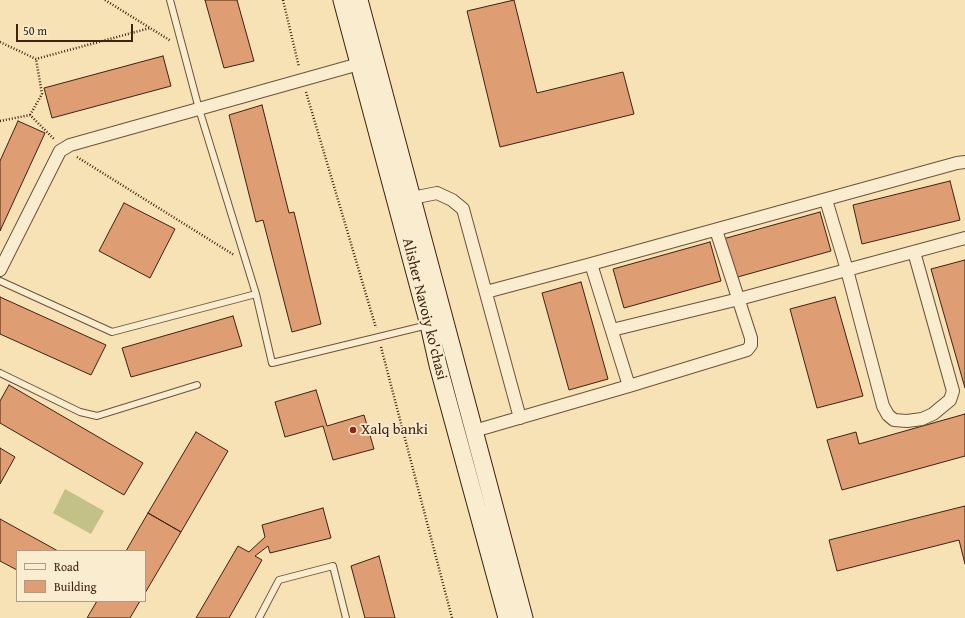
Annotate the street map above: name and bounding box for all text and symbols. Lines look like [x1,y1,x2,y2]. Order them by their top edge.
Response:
scale bar [18,16,135,42]
text: 50 m [23,22,47,39]
street label: Alisher Navoiy ko'chasi [398,236,450,382]
place label: Xalq banki [361,421,428,439]
marker: Xalq banki [348,425,358,435]
legend [16,550,146,602]
text: Road [54,558,79,575]
text: Building [54,578,97,595]

